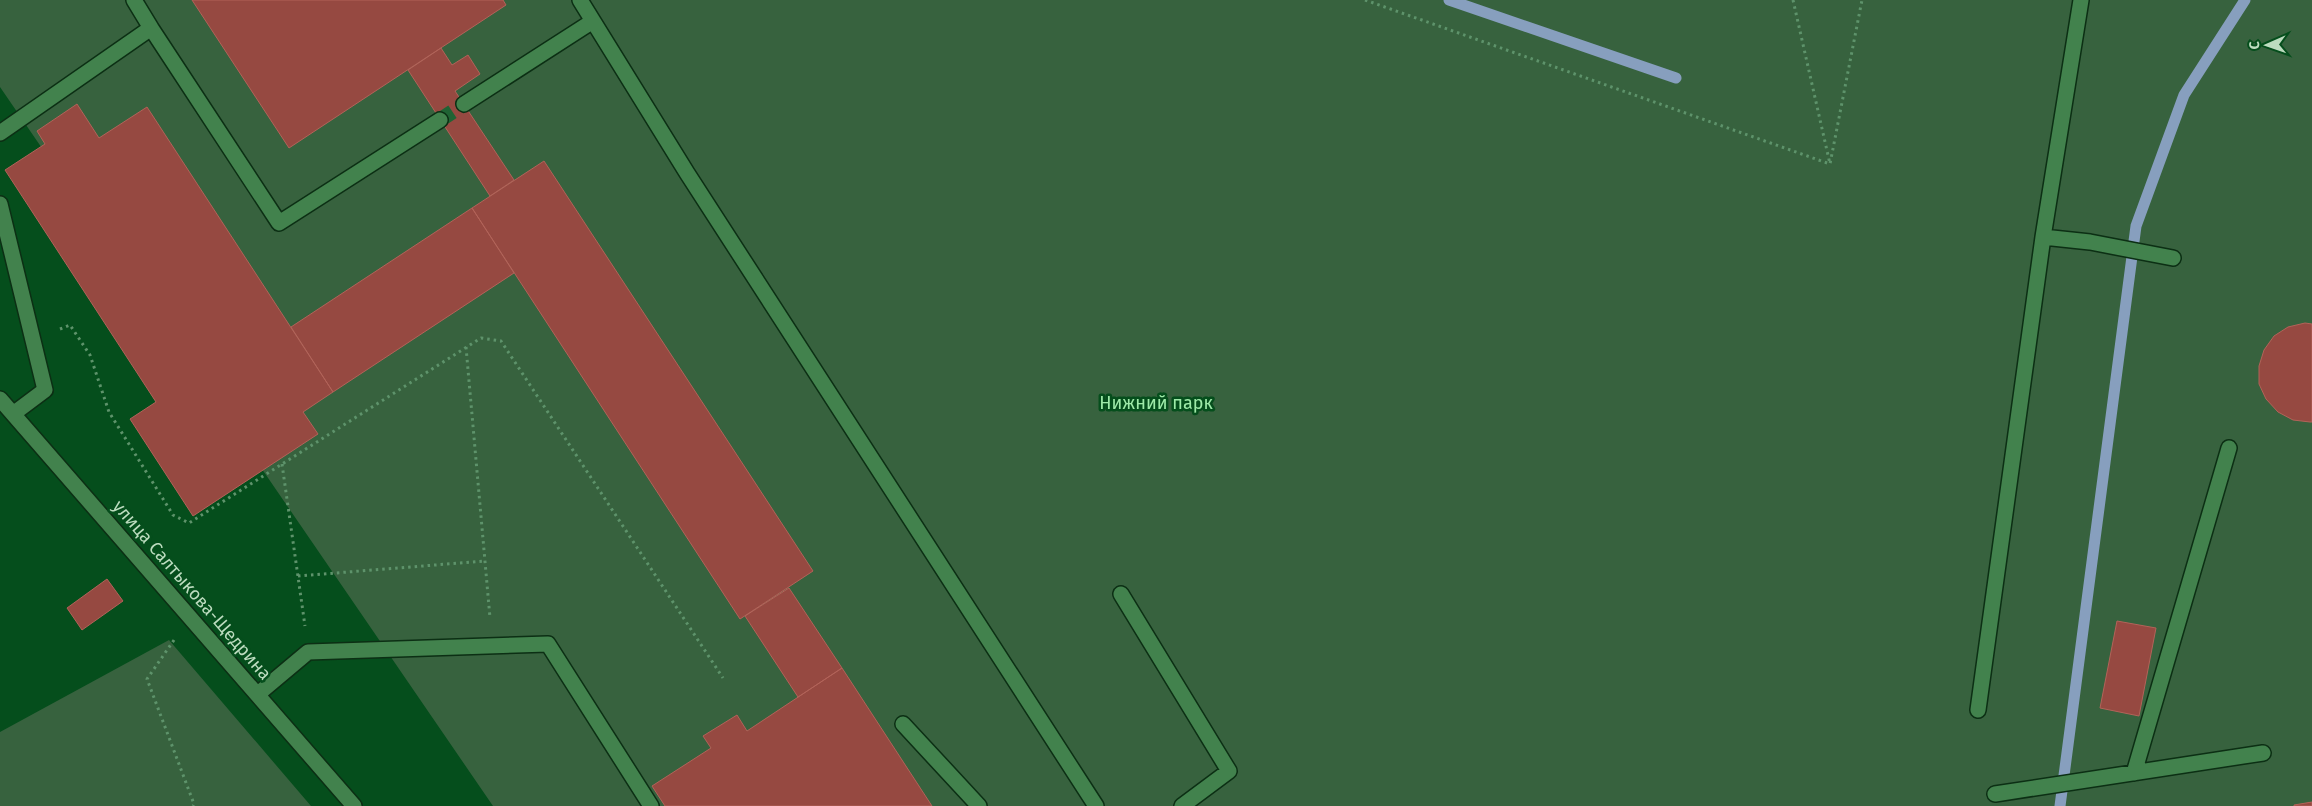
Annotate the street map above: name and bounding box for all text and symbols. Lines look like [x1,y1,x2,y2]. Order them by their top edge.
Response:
north arrow [2242,20,2292,70]
text: С [2246,41,2263,50]
park label: Нижний парк [1099,392,1213,414]
street label: улица Салтыкова-Щедрина [108,496,276,684]

